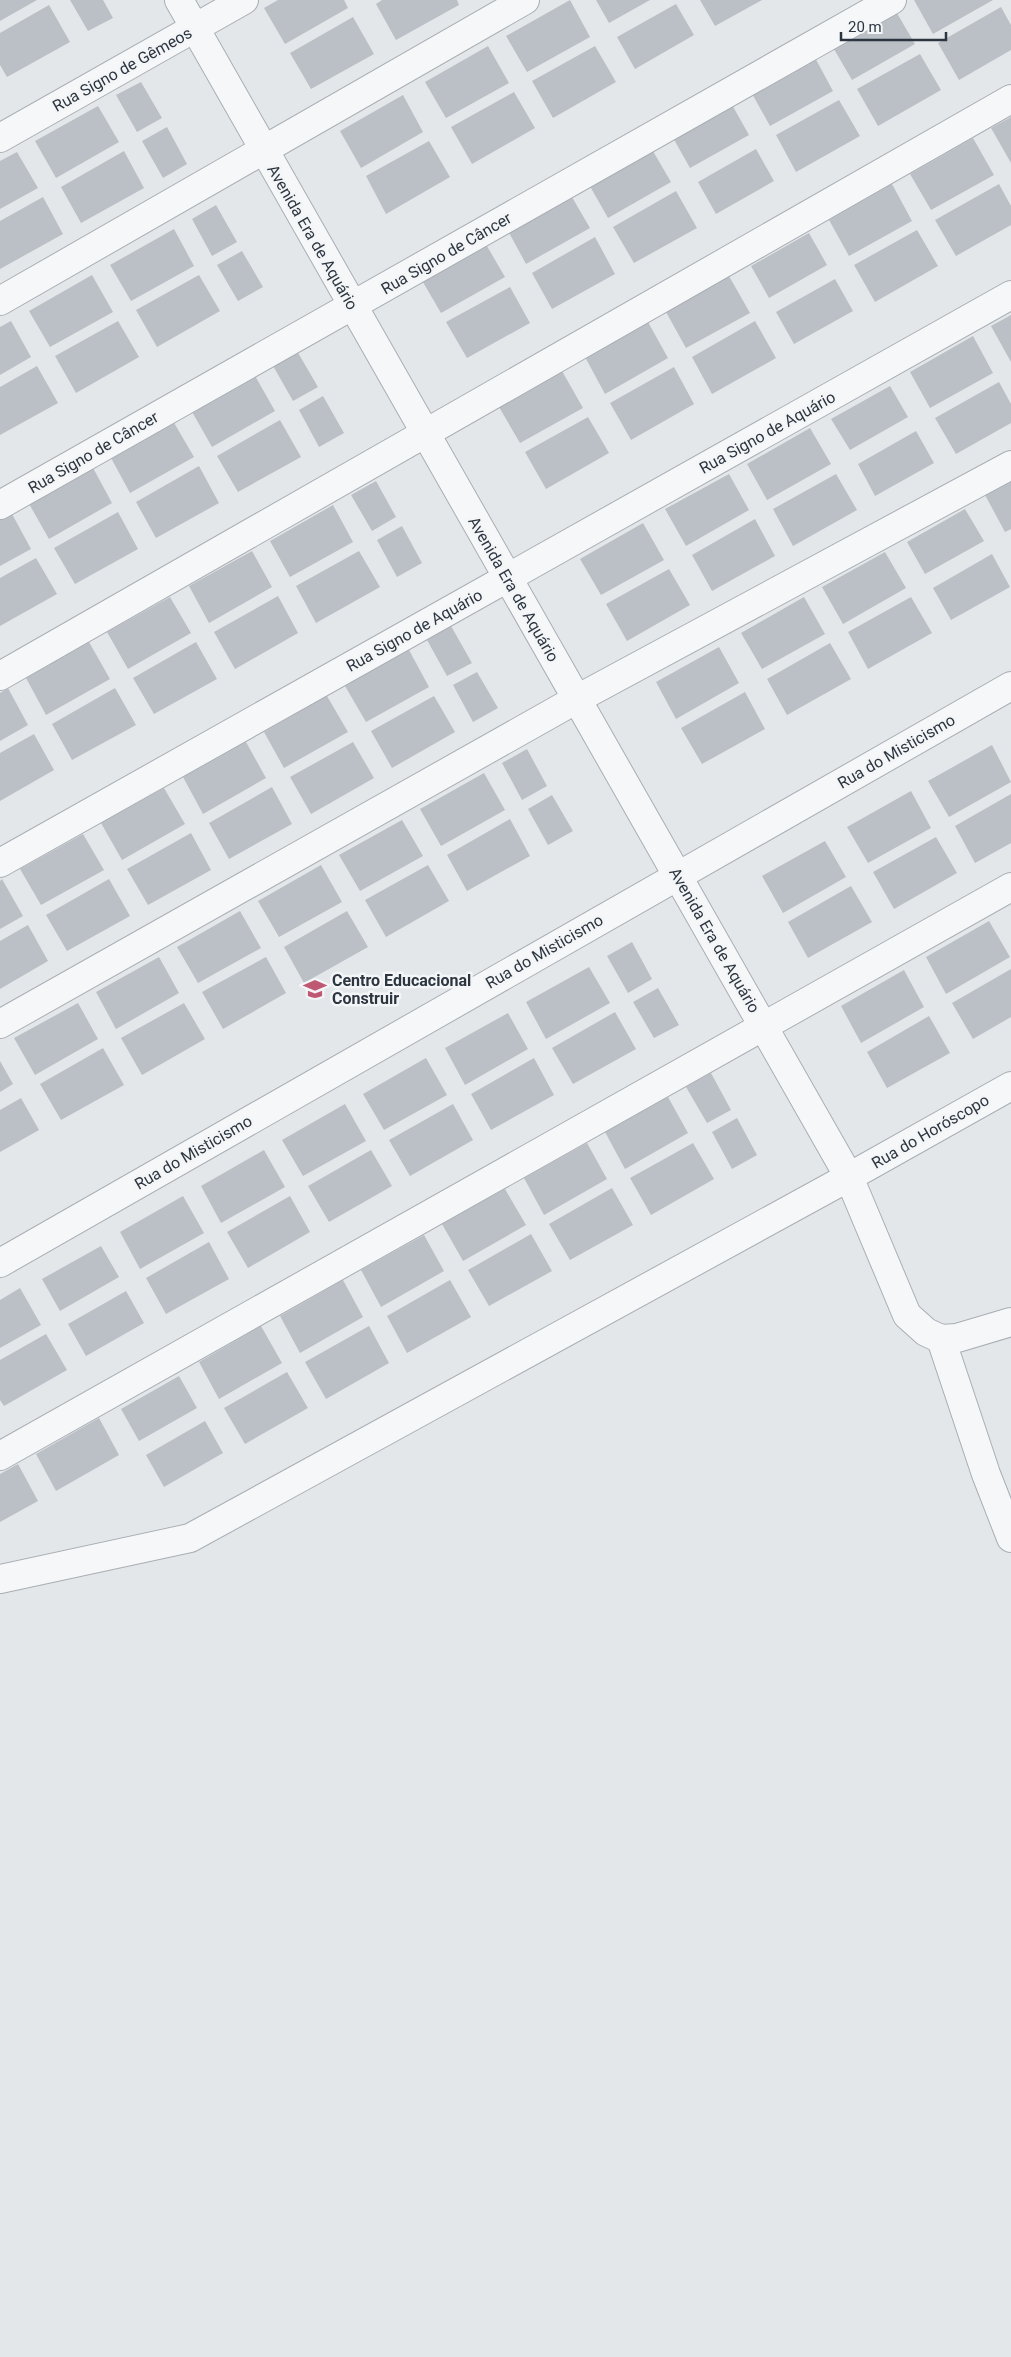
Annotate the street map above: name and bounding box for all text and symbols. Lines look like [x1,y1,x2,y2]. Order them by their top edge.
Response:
scale bar [841,10,946,42]
text: 20 m [848,18,882,36]
street label: Rua Signo de Gêmeos [49,23,195,116]
street label: Avenida Era de Aquário [263,161,362,313]
street label: Rua Signo de Câncer [378,208,515,299]
street label: Rua Signo de Aquário [696,387,839,478]
street label: Rua Signo de Câncer [25,407,162,498]
street label: Avenida Era de Aquário [464,513,563,665]
street label: Rua Signo de Aquário [343,585,486,676]
street label: Rua do Misticismo [834,710,958,793]
street label: Avenida Era de Aquário [665,864,764,1016]
street label: Rua do Misticismo [482,910,606,993]
place label: Centro Educacional Construir [332,971,471,1008]
school or university icon: Centro Educacional Construir [302,976,328,1002]
street label: Rua do Horóscopo [868,1090,992,1173]
street label: Rua do Misticismo [131,1111,255,1194]

